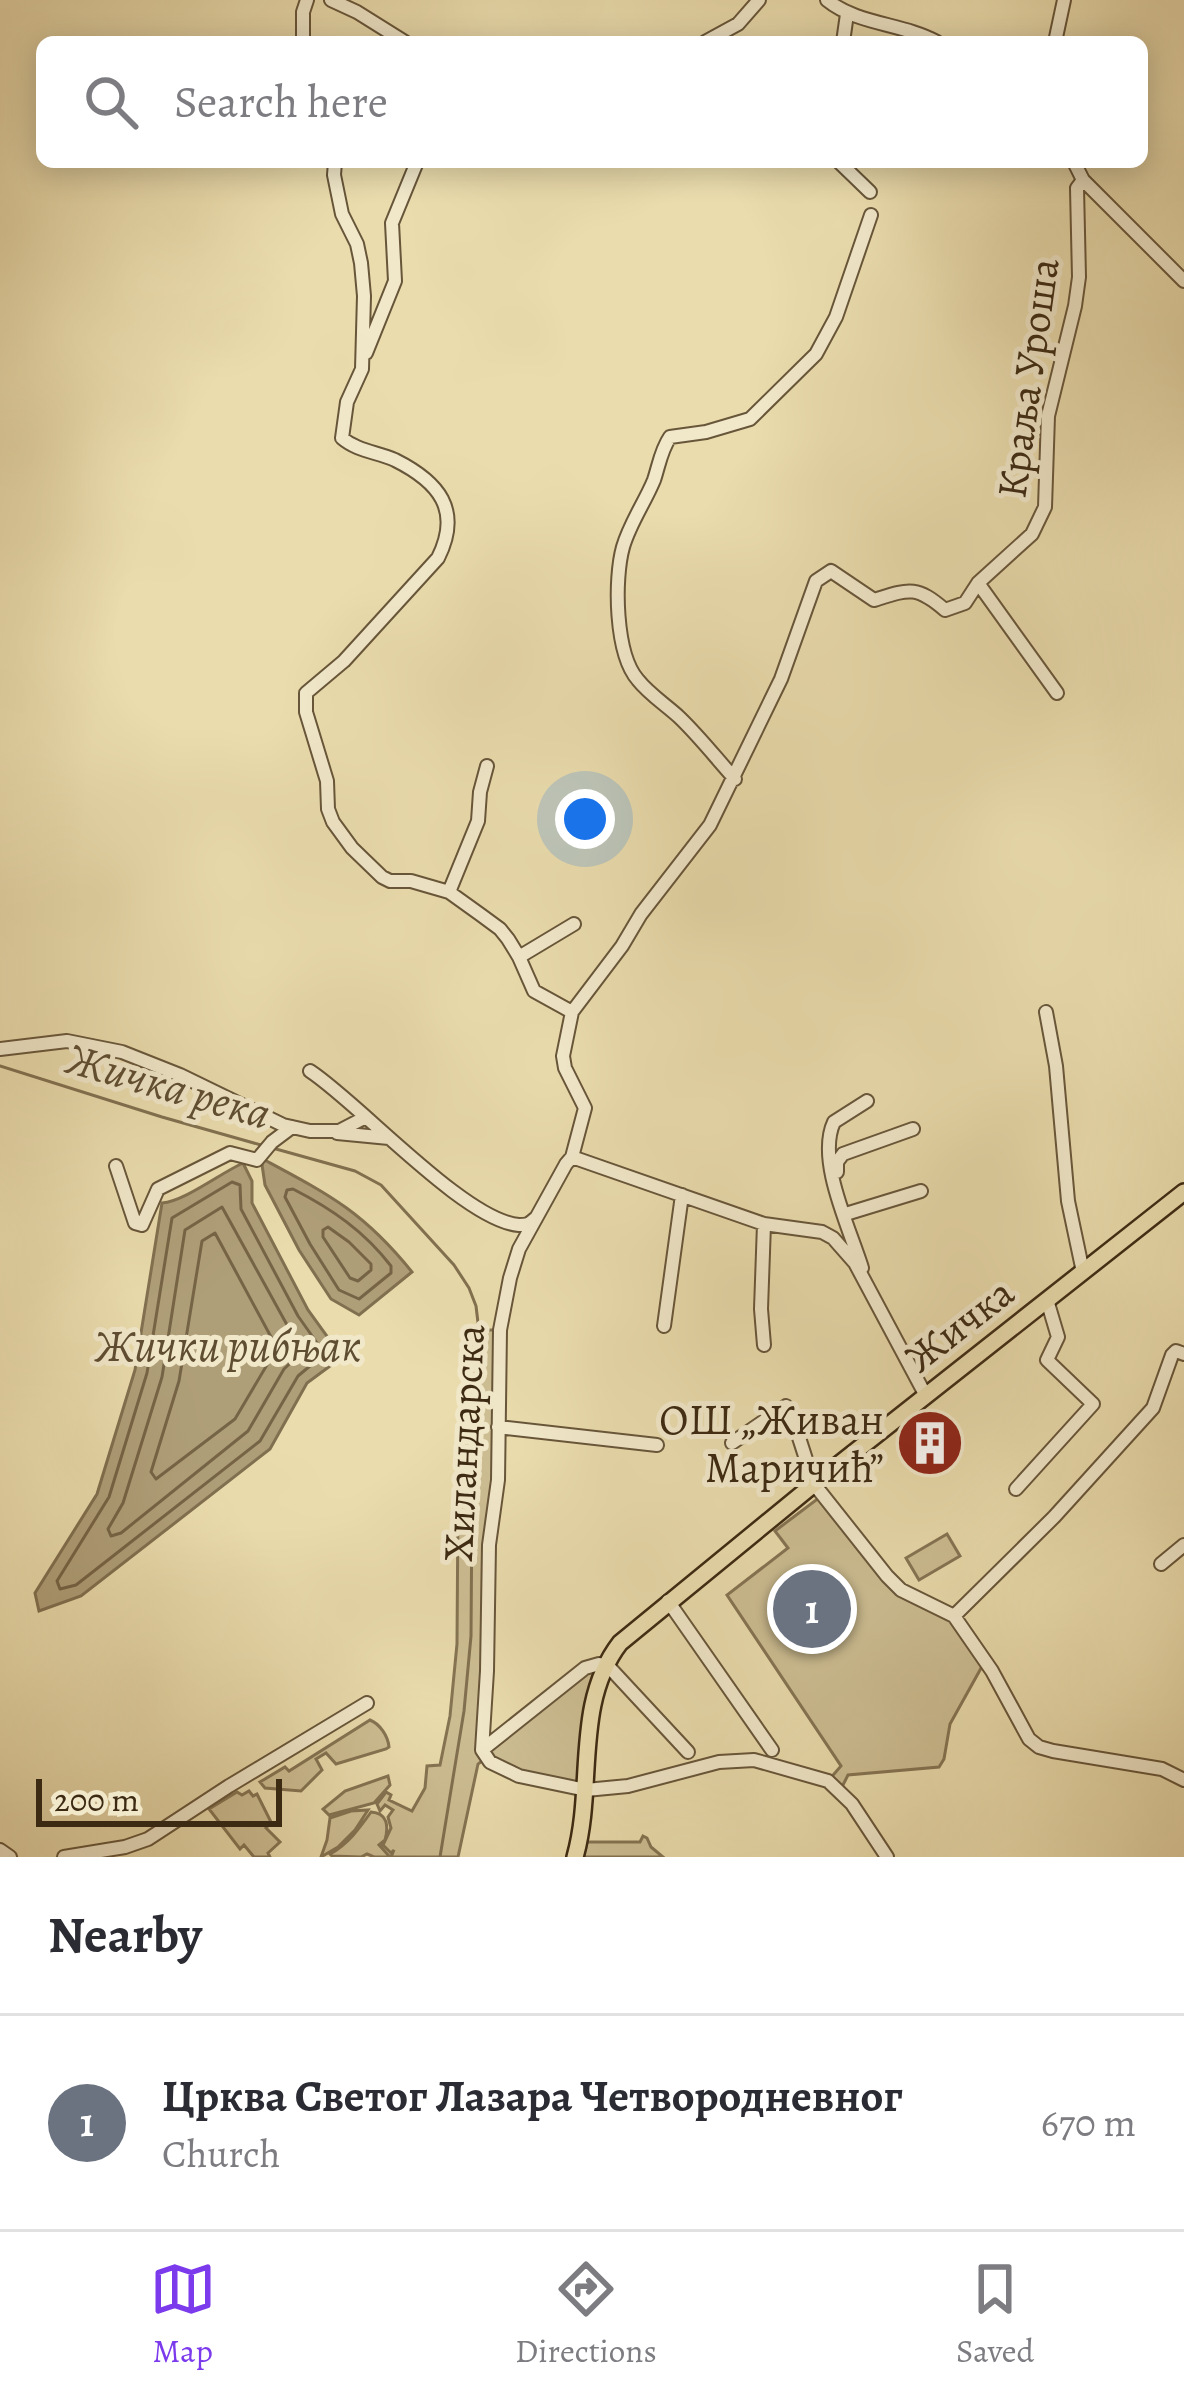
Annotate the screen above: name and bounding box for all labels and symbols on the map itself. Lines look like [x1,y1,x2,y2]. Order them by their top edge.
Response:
street label: Краља Уроша [982,254,1073,502]
your location [555,789,615,849]
water label: Жичка река [58,1027,278,1145]
street label: Жичка [893,1264,1026,1385]
water label: Жички рибњак [94,1315,361,1377]
street label: Хиландарска [429,1322,498,1563]
place label: ОШ „Живан Маричић” [659,1391,884,1496]
building icon: ОШ „Живан Маричић” [895,1408,965,1478]
pin: 1 [773,1564,851,1654]
scale bar [36,1773,282,1826]

